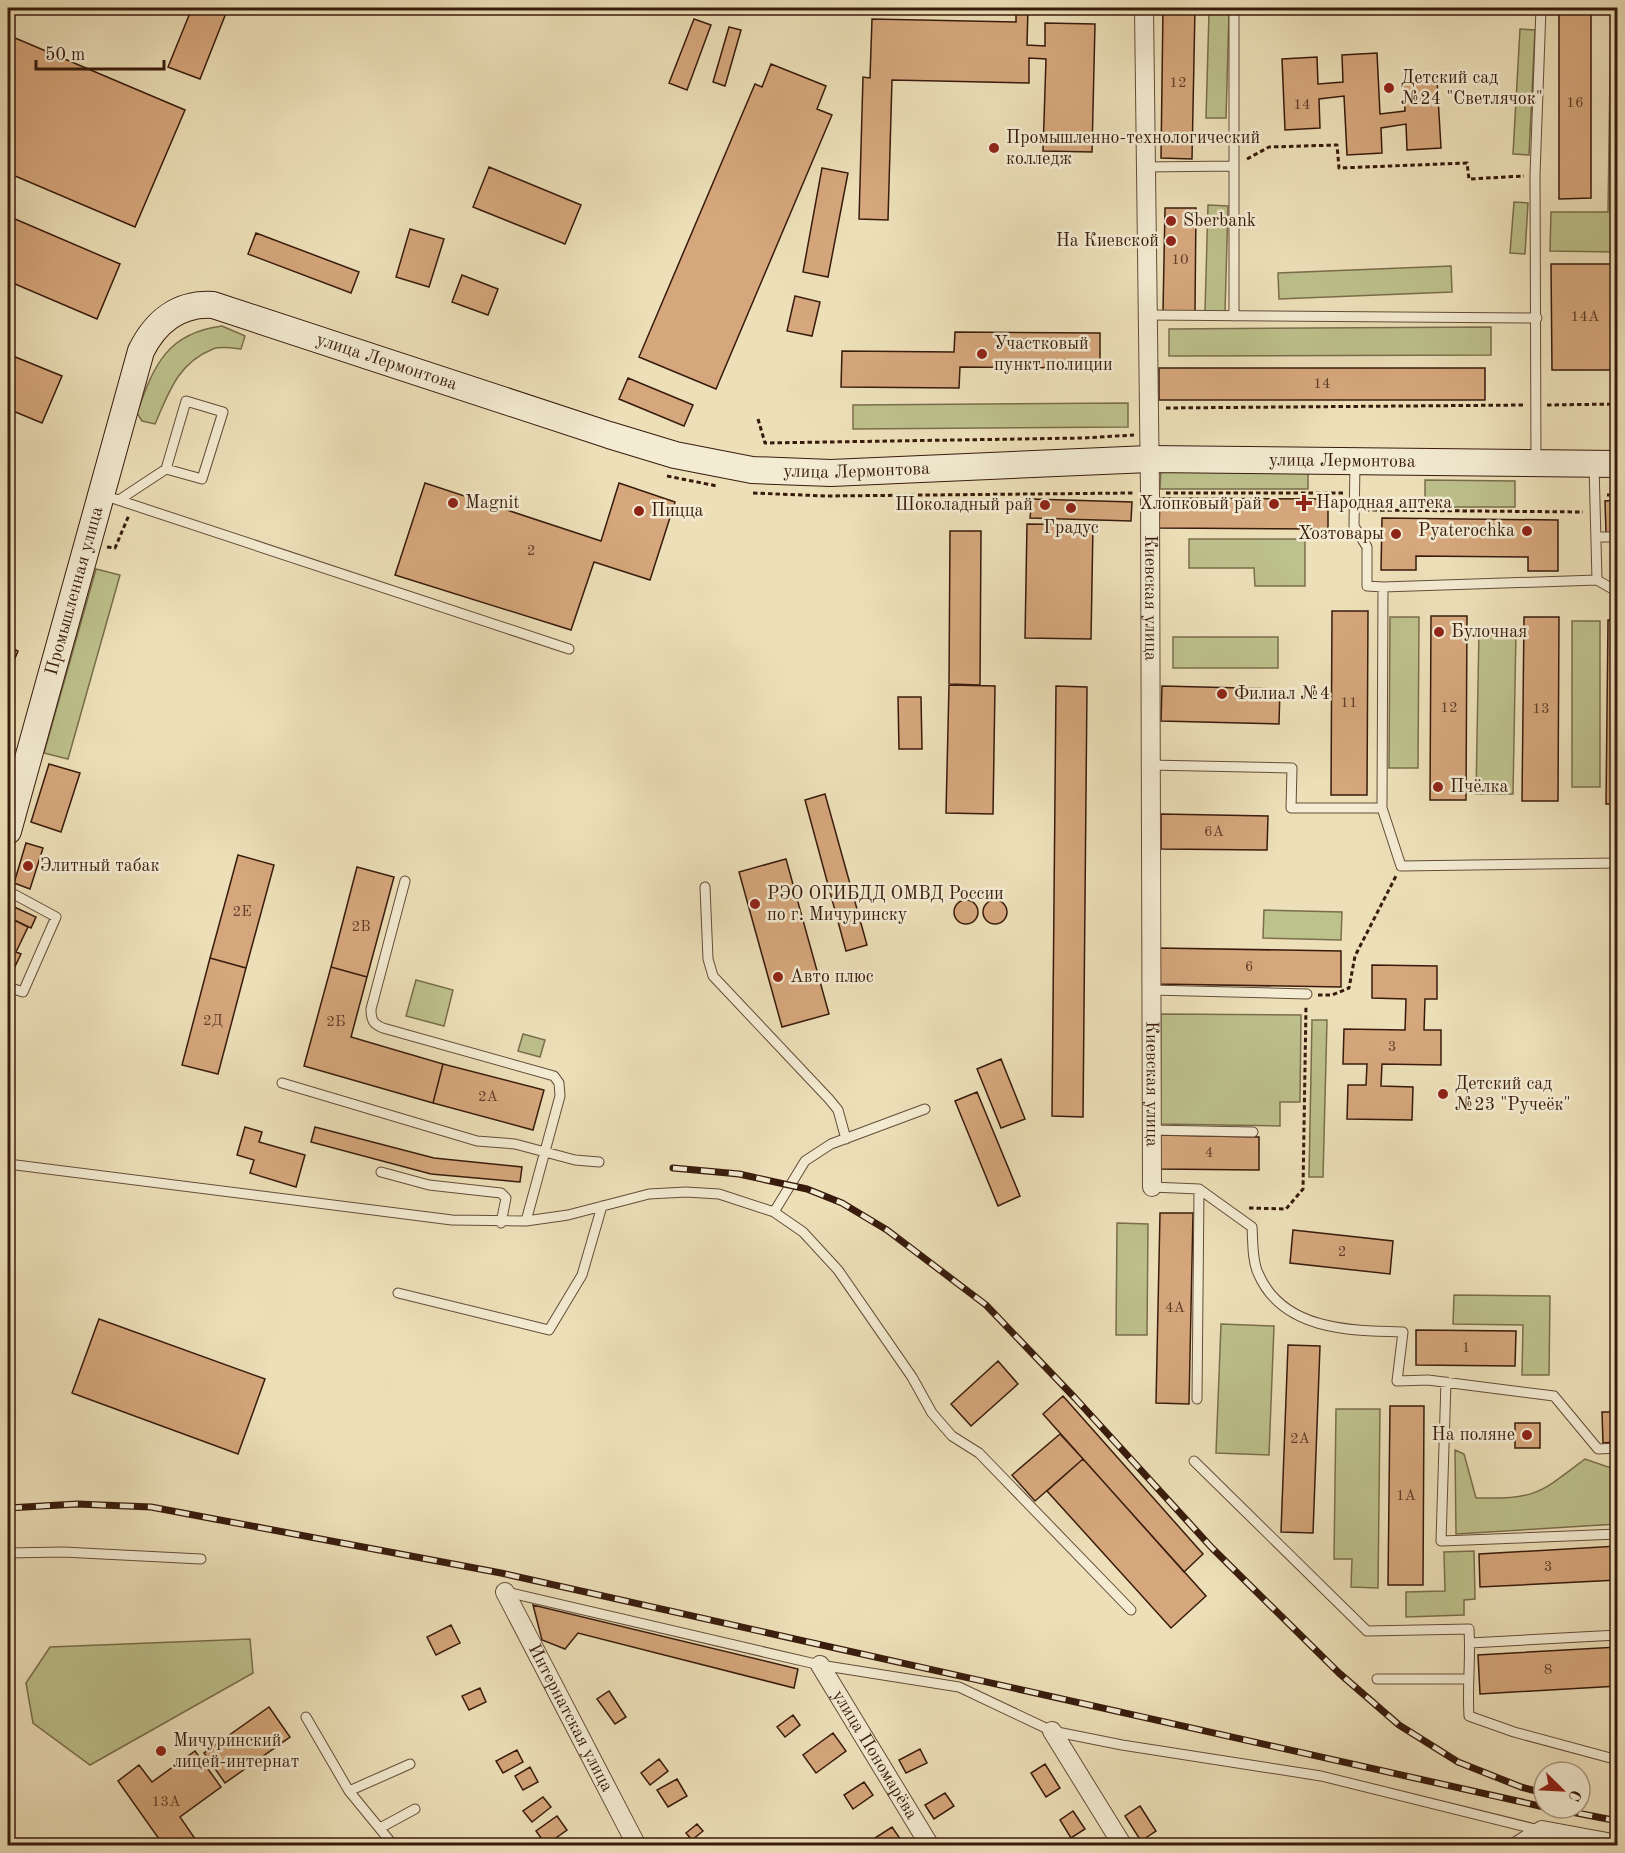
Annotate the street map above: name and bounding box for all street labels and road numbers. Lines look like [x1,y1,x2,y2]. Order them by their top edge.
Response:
street label: улица Лермонтова [314,331,459,394]
street label: улица Лермонтова [1269,451,1416,471]
street label: улица Лермонтова [783,460,930,482]
street label: Промышленная улица [43,505,106,677]
street label: Киевская улица [1141,535,1159,661]
street label: Киевская улица [1143,1021,1161,1147]
street label: Интернатская улица [525,1641,616,1795]
street label: улица Пономарёва [829,1687,921,1823]

